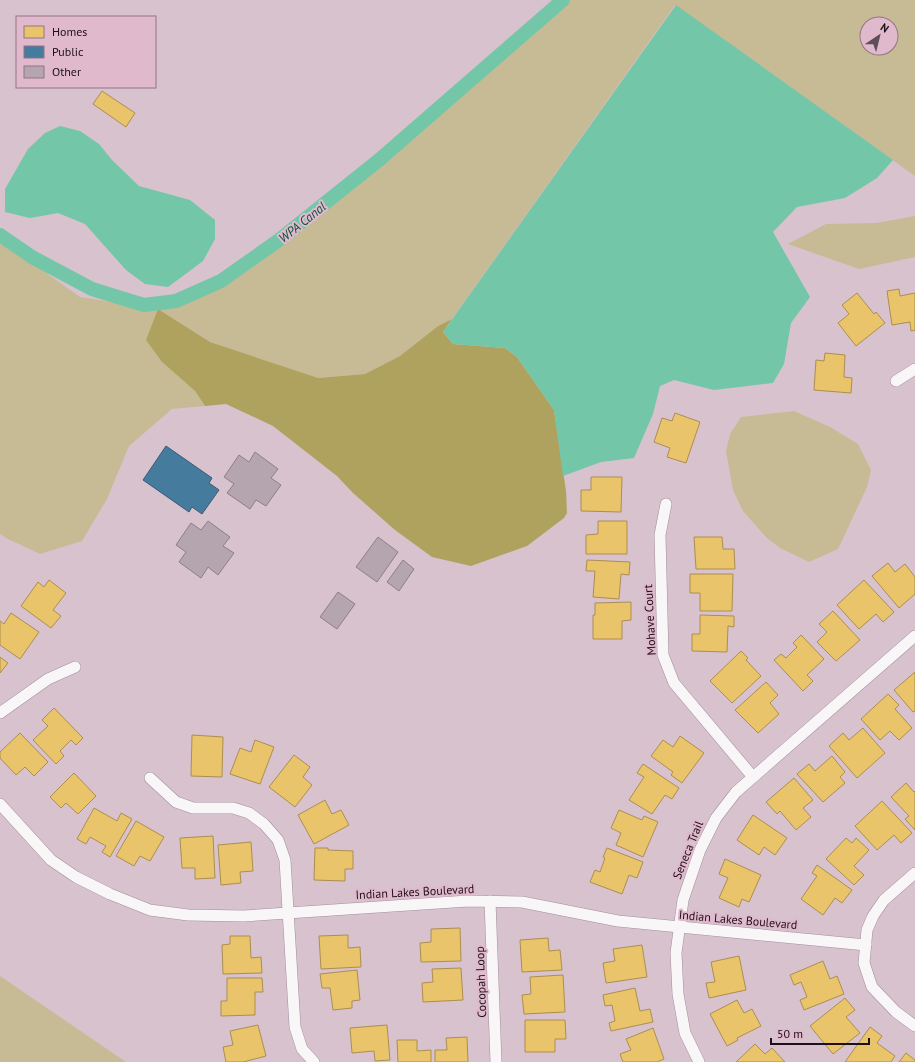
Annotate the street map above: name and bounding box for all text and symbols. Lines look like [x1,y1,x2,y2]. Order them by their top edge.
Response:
legend [16,16,156,88]
north arrow [859,16,899,56]
text: N [878,20,892,36]
text: Homes [52,24,87,39]
text: Public [52,44,84,59]
text: Other [52,64,81,79]
water label: WPA Canal [275,198,330,247]
street label: Mohave Court [640,584,659,656]
street label: Seneca Trail [669,818,706,881]
street label: Indian Lakes Boulevard [355,881,475,902]
street label: Indian Lakes Boulevard [678,907,798,932]
street label: Cocopah Loop [472,946,489,1018]
scale bar [771,1020,869,1046]
text: 50 m [777,1026,803,1041]

